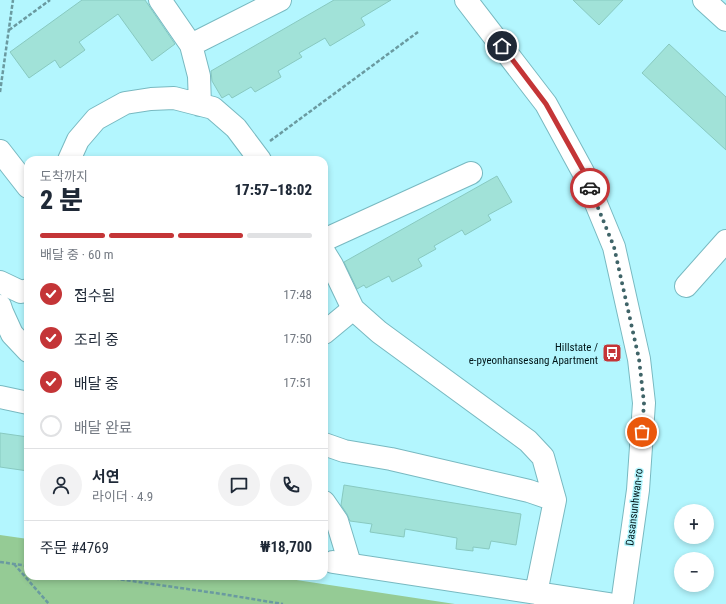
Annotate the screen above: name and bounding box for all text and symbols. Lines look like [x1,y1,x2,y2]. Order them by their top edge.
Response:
pin [485,29,519,63]
icon: home [491,35,513,57]
courier [570,168,610,208]
text: 도착까지 [40,169,88,184]
icon: car [579,177,601,199]
text: 17:57–18:02 [234,181,312,199]
text: 2 분 [40,185,83,215]
text: 배달 중 · 60 m [40,247,114,262]
icon: check [40,283,62,305]
text: 접수됨 [74,287,115,305]
text: 17:48 [283,287,312,302]
icon: check [40,327,62,349]
text: 조리 중 [74,331,119,349]
text: 17:50 [283,331,312,346]
place label: Hillstate / e-pyeonhansesang Apartment [469,341,598,367]
bus stop icon: Hillstate / e-pyeonhansesang Apartment [601,342,623,364]
icon: check [40,371,62,393]
text: 배달 중 [74,375,119,393]
text: 17:51 [283,375,312,390]
pin [625,415,659,449]
text: 배달 완료 [74,419,133,437]
icon: bag [631,421,653,443]
button: person [40,464,82,506]
button: chat [218,464,260,506]
button: phone [270,464,312,506]
street label: Dasansunhwan-ro [623,467,646,546]
text: 서연 [92,468,120,486]
text: 라이더 · 4.9 [92,489,153,504]
map controls [674,504,714,592]
button: + [674,504,714,544]
text: ₩18,700 [260,538,312,556]
text: 주문 #4769 [40,539,109,557]
button: − [674,552,714,592]

